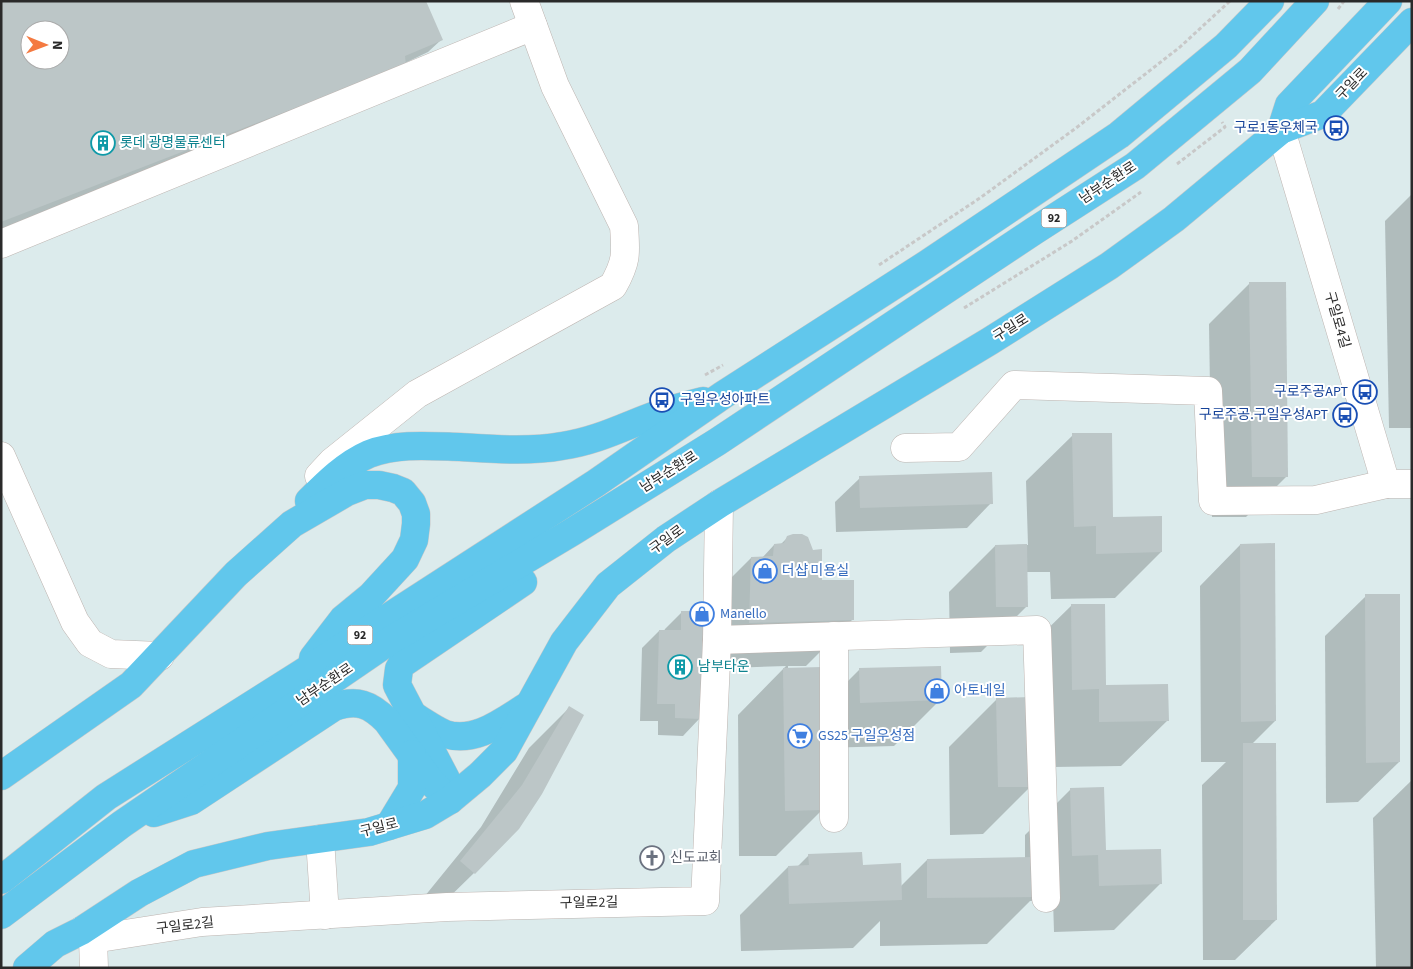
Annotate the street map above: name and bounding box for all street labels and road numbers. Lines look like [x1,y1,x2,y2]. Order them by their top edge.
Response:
street label: 구일로 [1331,63,1373,105]
street label: 남부순환로 [1076,157,1141,209]
road number: 92 [1042,208,1066,228]
street label: 구일로4길 [1319,289,1355,351]
street label: 구일로 [989,309,1033,347]
street label: 남부순환로 [636,446,702,498]
street label: 구일로 [645,520,689,559]
road number: 92 [348,626,372,644]
street label: 남부순환로 [293,659,357,711]
street label: 구일로 [358,814,400,842]
street label: 구일로2길 [560,892,618,914]
street label: 구일로2길 [155,913,215,939]

